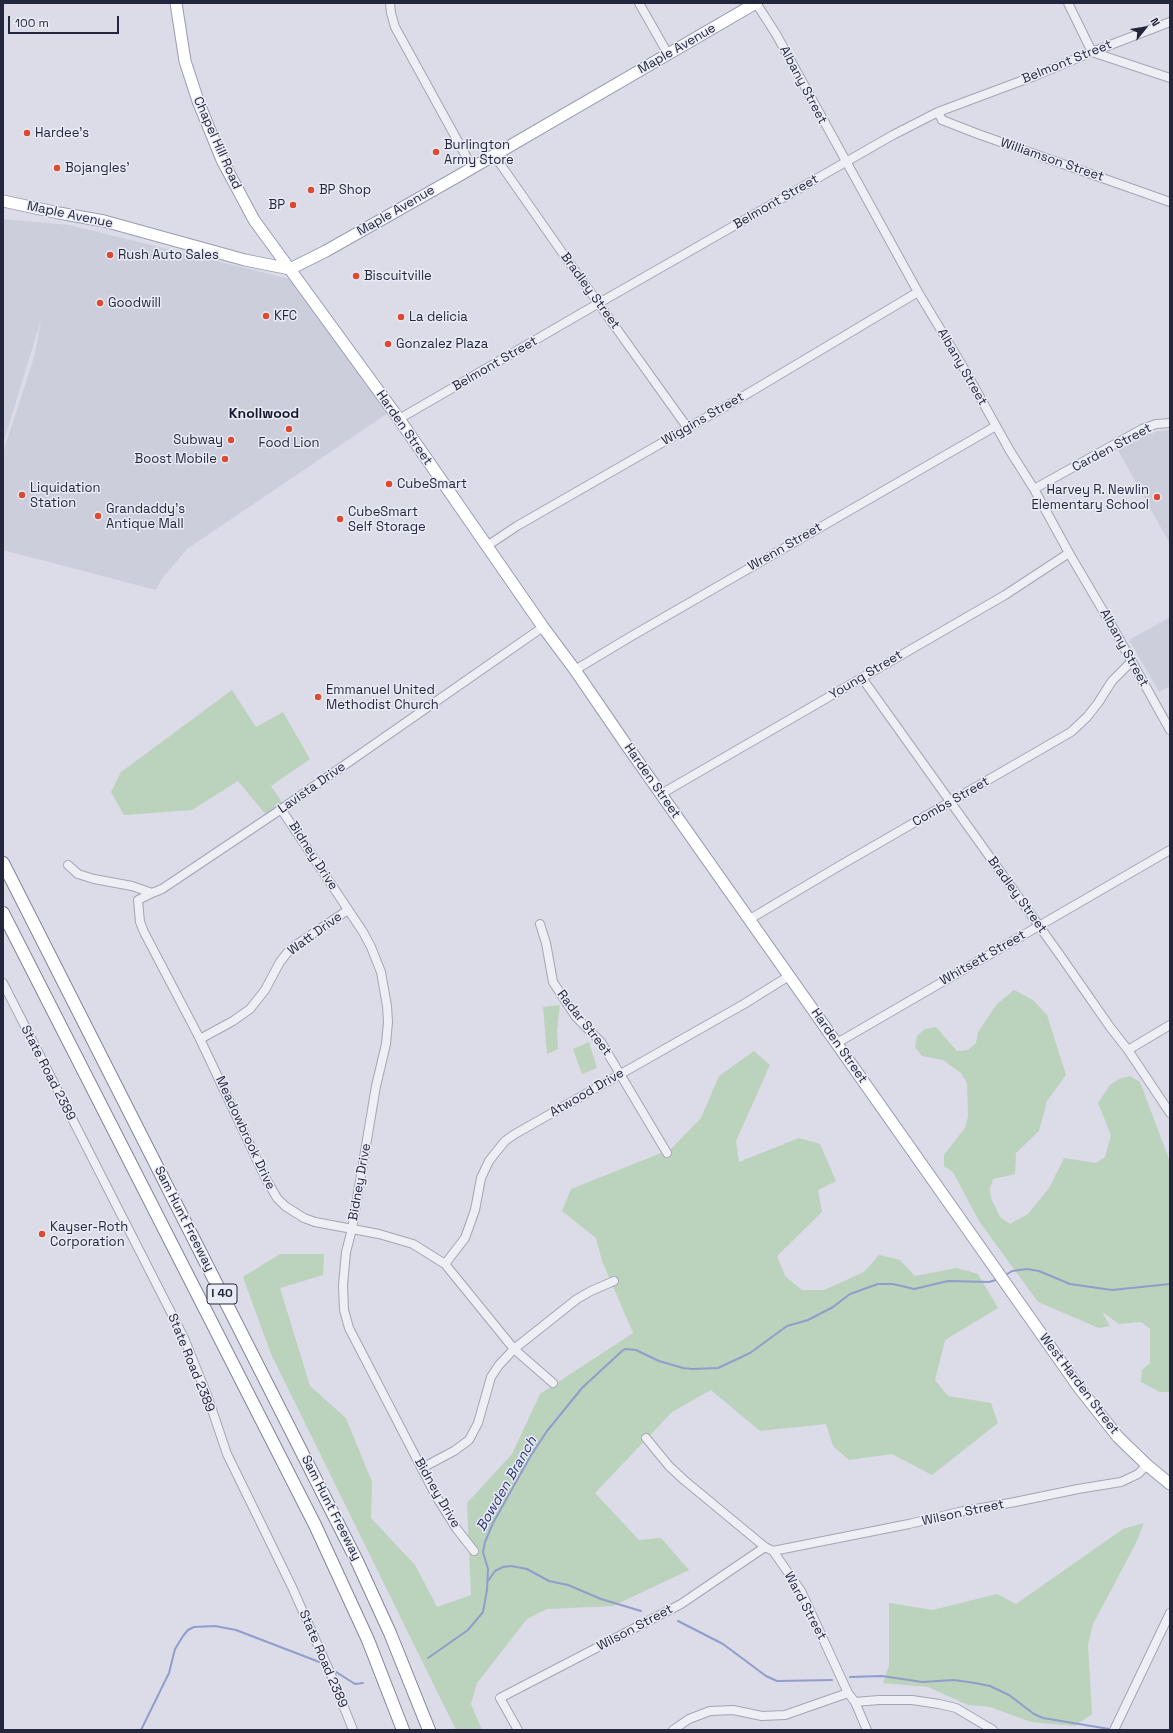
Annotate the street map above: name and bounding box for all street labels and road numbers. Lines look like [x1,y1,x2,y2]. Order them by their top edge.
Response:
street label: Maple Avenue [635,20,719,78]
street label: Belmont Street [1020,37,1114,87]
street label: Albany Street [776,43,830,127]
street label: Chapel Hill Road [190,94,244,192]
street label: Williamson Street [998,135,1106,185]
street label: Belmont Street [731,171,821,233]
street label: Maple Avenue [354,182,438,240]
street label: Maple Avenue [26,198,114,232]
street label: Bradley Street [557,250,623,332]
street label: Albany Street [934,326,990,408]
street label: Belmont Street [450,333,540,395]
street label: Harden Street [372,388,436,468]
street label: Wiggins Street [659,389,747,449]
street label: Carden Street [1070,421,1154,475]
street label: Wrenn Street [745,520,825,574]
street label: Albany Street [1096,607,1152,689]
street label: Young Street [827,647,905,703]
street label: Harden Street [620,741,684,821]
street label: Lavista Drive [275,759,349,817]
street label: Combs Street [910,774,992,830]
street label: Bidney Drive [285,819,341,893]
street label: Bradley Street [984,854,1050,936]
street label: Watt Drive [285,909,345,959]
street label: Whitsett Street [937,927,1029,989]
street label: Radar Street [553,987,615,1059]
street label: Harden Street [807,1006,871,1086]
street label: State Road 2389 [17,1023,79,1123]
street label: Atwood Drive [547,1065,627,1121]
street label: Meadowbrook Drive [212,1074,278,1192]
street label: Bidney Drive [346,1142,374,1222]
street label: Sam Hunt Freeway [151,1164,217,1274]
road number: I 40 [207,1284,237,1304]
street label: State Road 2389 [164,1312,218,1414]
street label: West Harden Street [1036,1330,1122,1438]
street label: Sam Hunt Freeway [298,1453,364,1563]
street label: Bidney Drive [411,1455,463,1531]
street label: Wilson Street [920,1497,1006,1529]
street label: Ward Street [781,1569,829,1643]
street label: Wilson Street [594,1601,676,1655]
street label: State Road 2389 [295,1608,351,1710]

